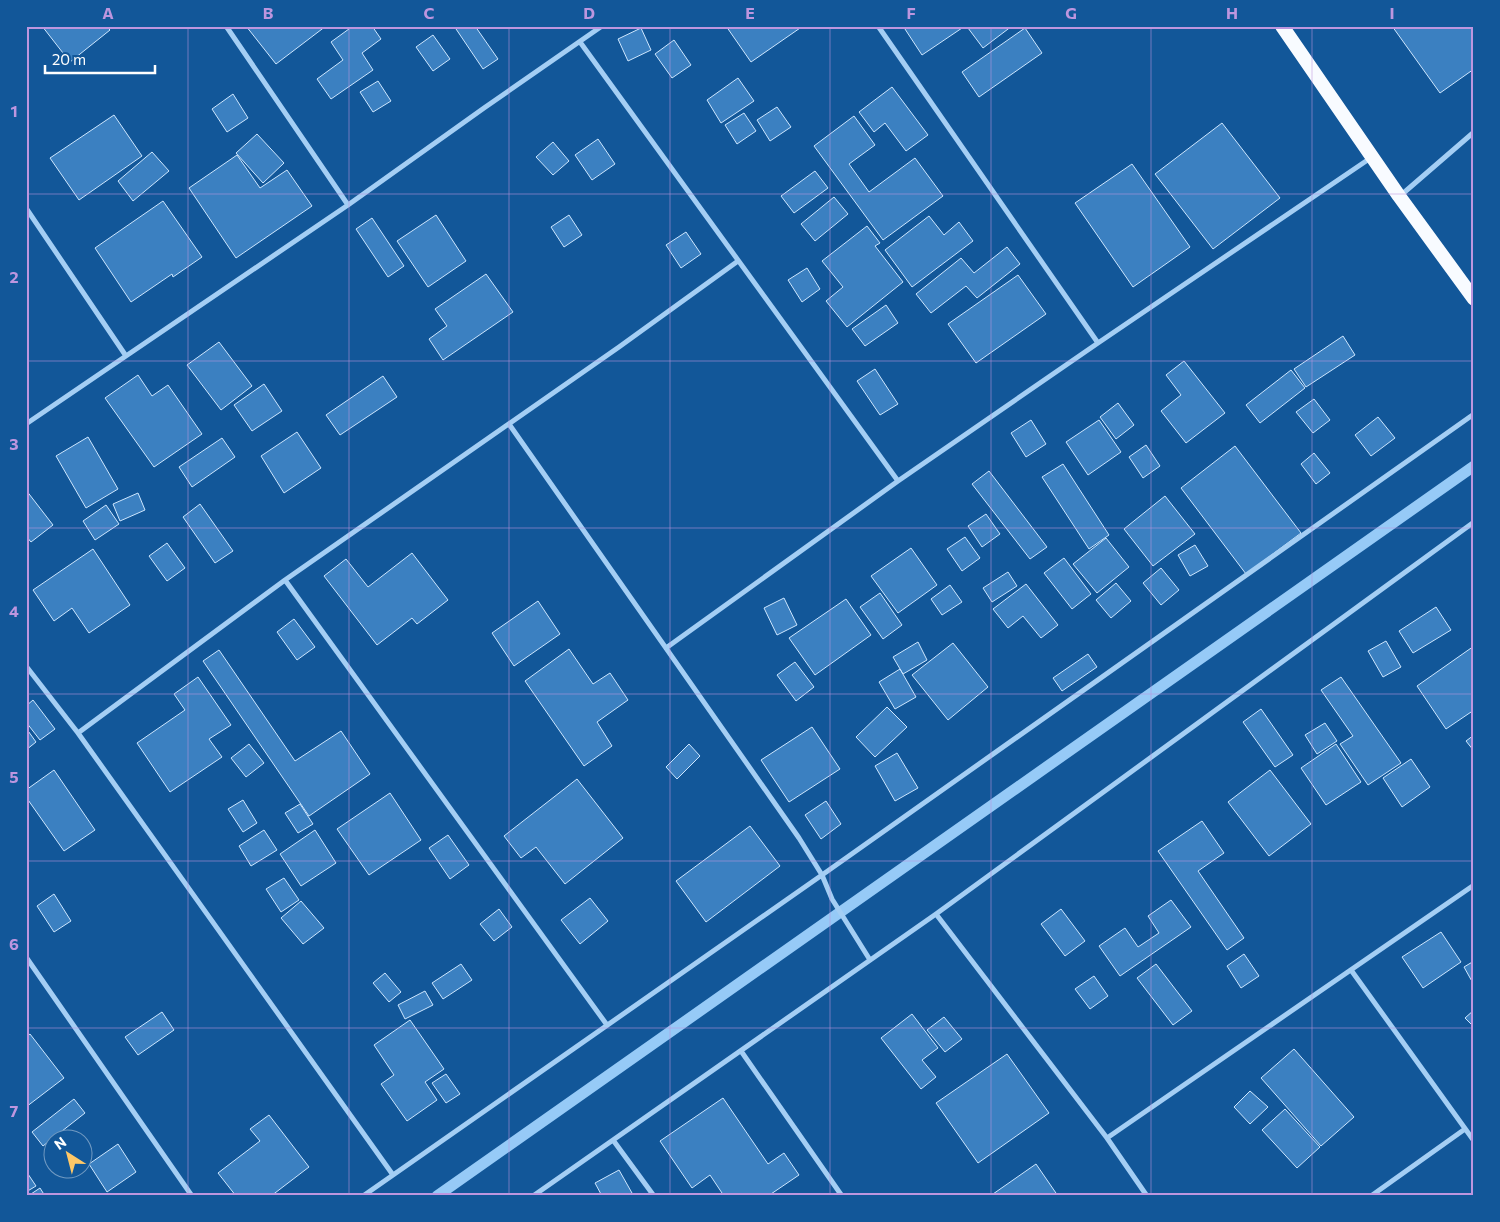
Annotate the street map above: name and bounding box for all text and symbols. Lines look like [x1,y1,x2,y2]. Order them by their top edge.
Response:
text: A [102,3,114,22]
text: B [263,3,274,22]
text: C [424,3,435,22]
text: D [583,3,595,22]
text: E [745,3,755,22]
text: F [906,3,916,22]
text: G [1065,3,1077,22]
text: H [1226,3,1238,22]
text: I [1389,3,1395,22]
scale bar [45,42,155,74]
text: 20 m [52,50,86,68]
text: 1 [10,101,18,120]
text: 2 [9,267,19,286]
text: 3 [9,434,19,453]
text: 4 [9,601,19,620]
text: 5 [9,767,19,786]
text: 6 [9,934,19,953]
text: 7 [10,1101,19,1120]
north arrow [42,1130,92,1180]
text: N [51,1133,69,1153]

